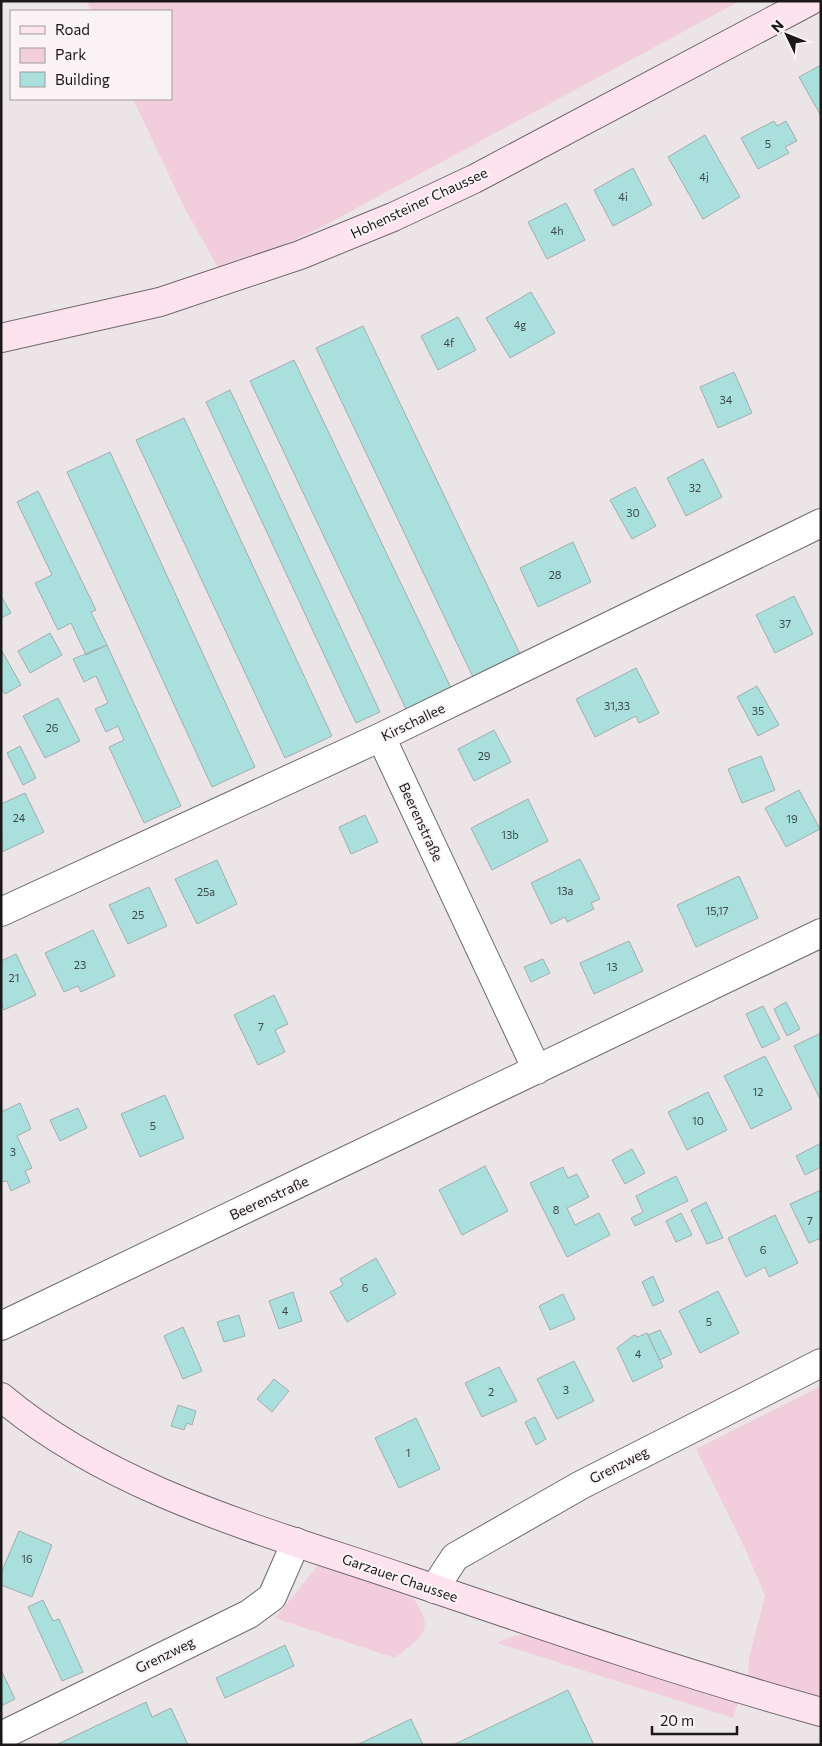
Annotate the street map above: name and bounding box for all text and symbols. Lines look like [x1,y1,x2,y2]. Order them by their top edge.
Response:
legend [10,10,172,100]
north arrow [762,10,812,60]
text: N [767,16,787,35]
text: Road [55,20,90,38]
text: Park [55,45,86,63]
text: Building [55,70,110,88]
house number: 5 [765,137,771,150]
street label: Hohensteiner Chaussee [348,163,490,242]
house number: 4j [699,170,709,183]
house number: 4i [618,190,628,203]
house number: 4h [551,224,563,237]
house number: 4g [514,318,526,331]
house number: 4f [444,336,455,349]
house number: 34 [720,393,733,406]
house number: 32 [689,481,701,494]
house number: 30 [626,506,640,519]
house number: 28 [549,568,562,581]
house number: 37 [779,617,791,630]
street label: Kirschallee [378,699,447,744]
house number: 31,33 [604,699,630,712]
house number: 35 [752,704,764,717]
house number: 26 [46,721,59,734]
house number: 29 [478,749,491,762]
street label: Beerenstraße [396,780,447,864]
house number: 24 [13,811,26,824]
house number: 19 [786,812,798,825]
house number: 13b [501,828,519,841]
house number: 13a [557,884,573,897]
house number: 25a [197,885,215,898]
house number: 15,17 [705,904,729,917]
house number: 25 [132,908,144,921]
house number: 23 [74,958,86,971]
house number: 13 [607,960,617,973]
house number: 21 [9,971,19,984]
house number: 7 [258,1020,264,1033]
house number: 12 [753,1085,763,1098]
house number: 10 [692,1114,704,1127]
house number: 5 [150,1119,156,1132]
house number: 3 [10,1145,16,1158]
street label: Beerenstraße [227,1172,311,1223]
house number: 8 [553,1203,560,1216]
house number: 7 [807,1214,813,1227]
house number: 6 [760,1243,767,1256]
house number: 6 [362,1281,369,1294]
house number: 4 [282,1304,289,1317]
house number: 5 [706,1315,712,1328]
house number: 4 [635,1347,642,1360]
house number: 3 [563,1383,569,1396]
house number: 2 [488,1385,494,1398]
street label: Grenzweg [586,1442,651,1487]
house number: 1 [406,1446,410,1459]
street label: Garzauer Chaussee [340,1550,460,1605]
house number: 16 [21,1552,33,1565]
street label: Grenzweg [132,1633,198,1676]
scale bar [652,1704,737,1736]
text: 20 m [660,1711,694,1729]

